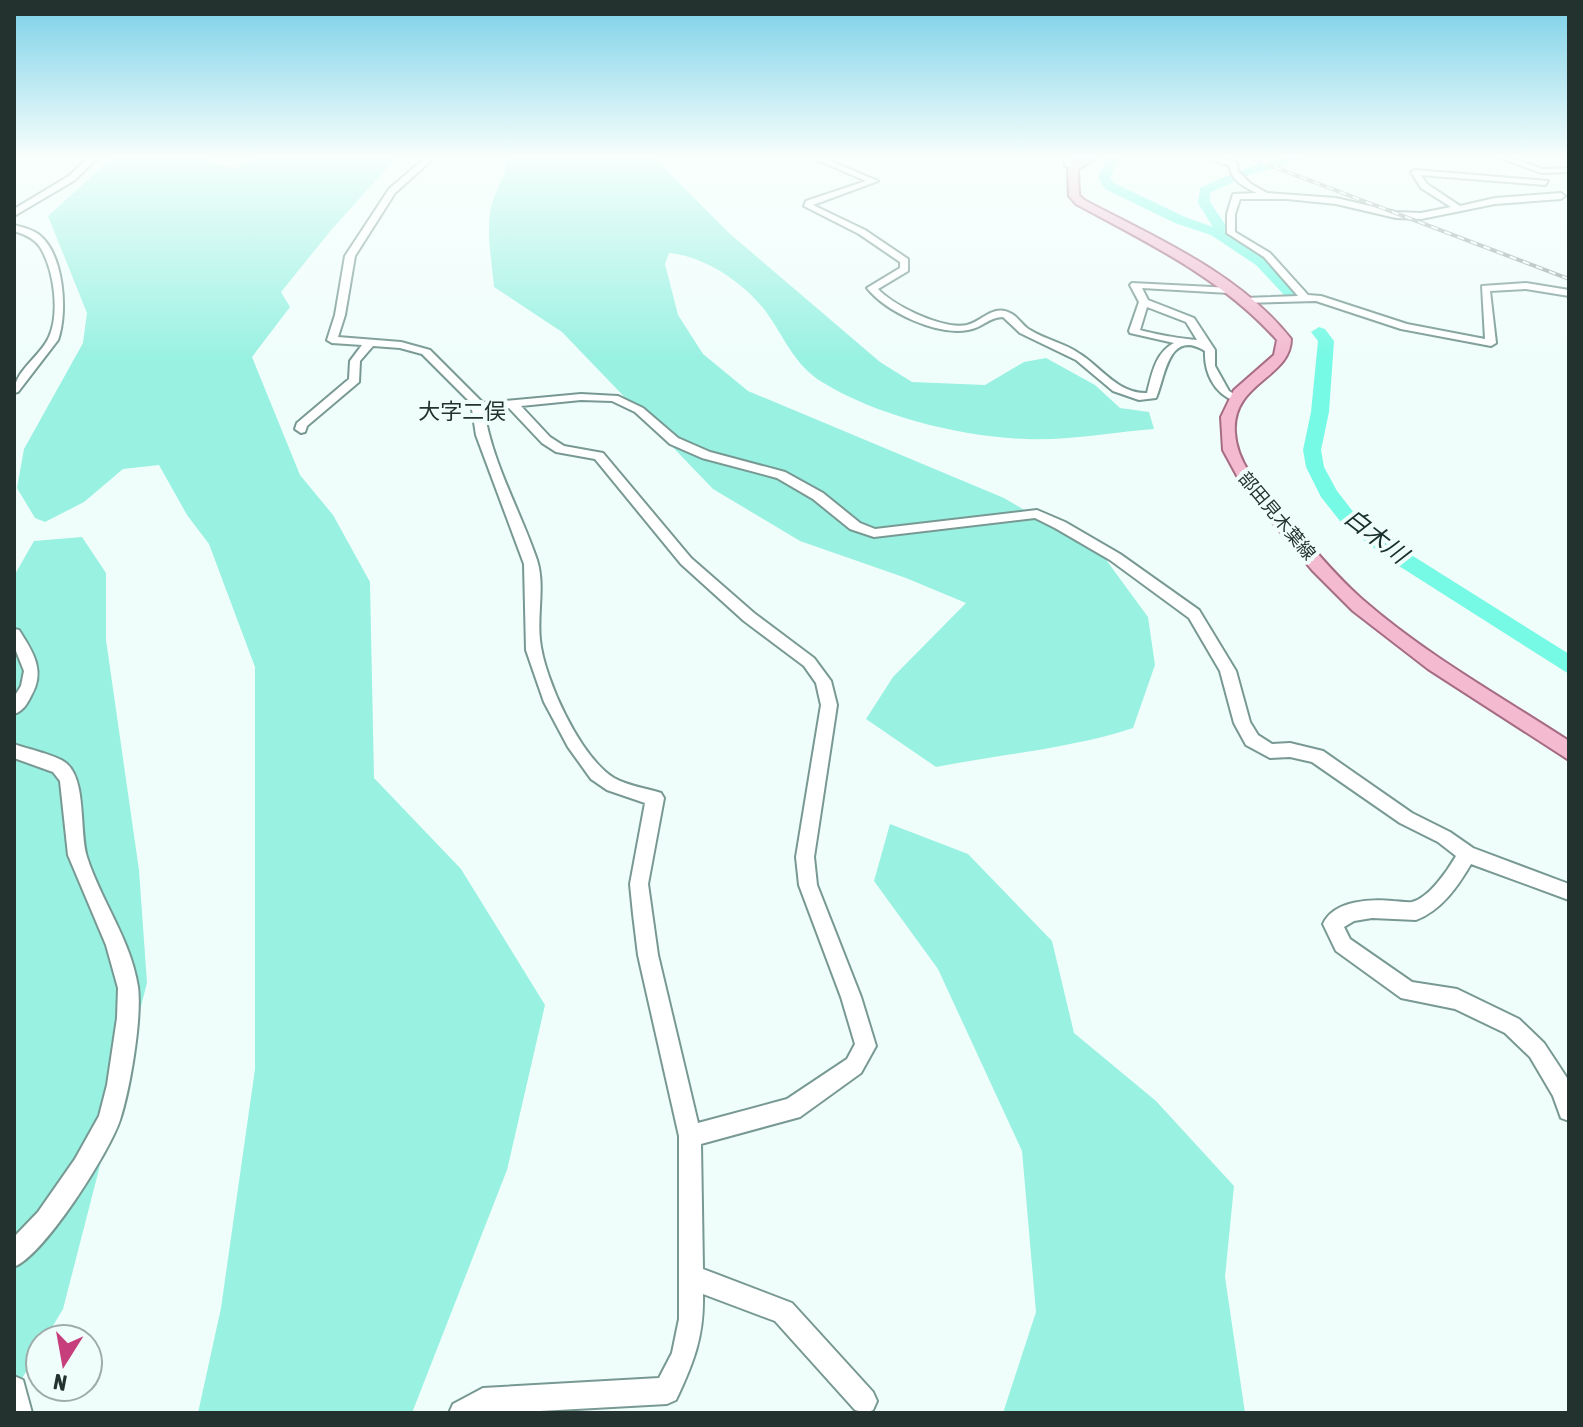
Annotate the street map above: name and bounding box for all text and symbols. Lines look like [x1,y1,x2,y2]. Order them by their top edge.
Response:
district label: 大字二俣 [418,398,506,424]
street label: 部田見木葉線 [1235,468,1320,564]
water label: 白木川 [1340,503,1415,570]
north arrow [24,1323,104,1403]
text: N [51,1369,69,1397]

